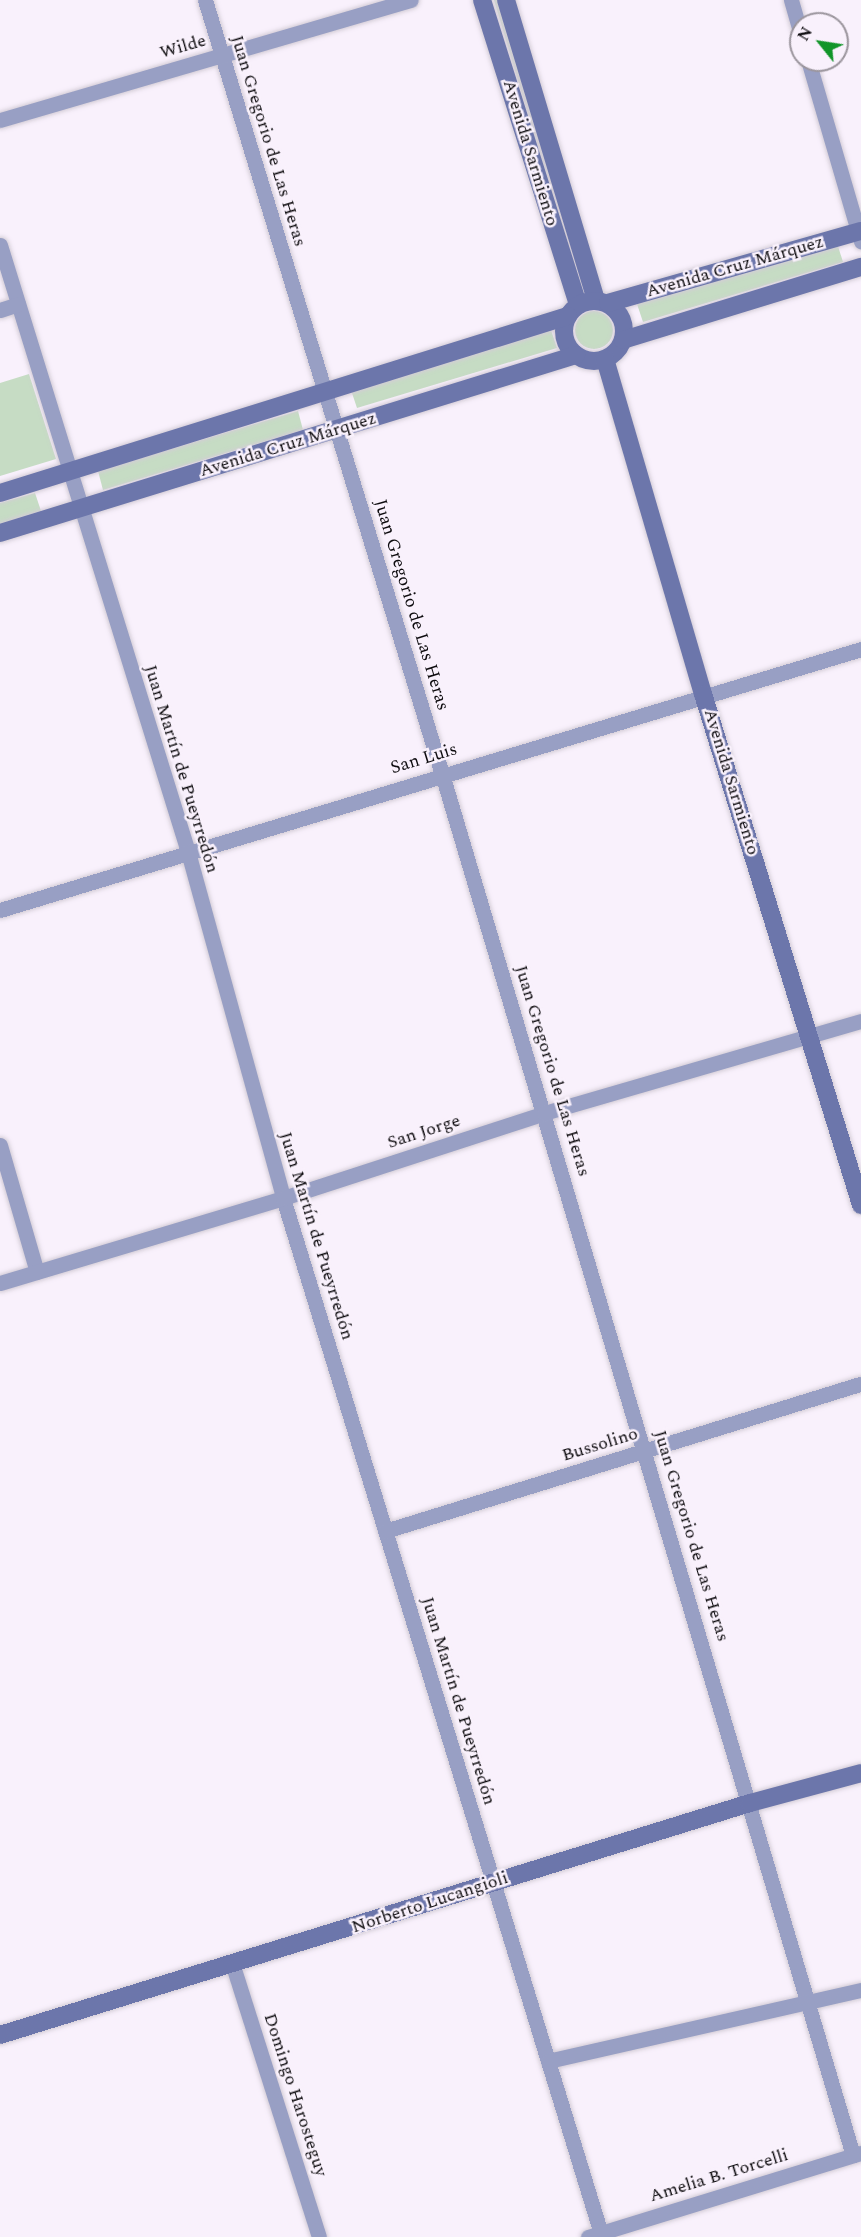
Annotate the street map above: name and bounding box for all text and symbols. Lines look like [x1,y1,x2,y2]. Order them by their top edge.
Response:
north arrow [789,12,849,72]
text: N [791,22,819,46]
street label: Wilde [157,30,209,64]
street label: Juan Gregorio de Las Heras [226,33,310,249]
street label: Avenida Sarmiento [497,77,563,229]
street label: Avenida Cruz Márquez [644,231,826,303]
street label: Avenida Cruz Márquez [197,408,379,482]
street label: Juan Gregorio de Las Heras [369,497,453,713]
street label: Juan Martín de Pueyrredón [139,662,223,876]
street label: Avenida Sarmiento [698,706,764,858]
street label: San Luis [388,739,460,779]
street label: Juan Gregorio de Las Heras [510,963,594,1179]
street label: San Jorge [385,1110,463,1154]
street label: Juan Martín de Pueyrredón [274,1129,358,1343]
street label: Bussolino [559,1423,641,1467]
street label: Juan Gregorio de Las Heras [649,1428,733,1644]
street label: Juan Martín de Pueyrredón [416,1594,500,1808]
street label: Norberto Lucangioli [349,1868,511,1938]
street label: Domingo Harosteguy [258,2011,332,2179]
street label: Amelia B. Torcelli [647,2145,791,2207]

